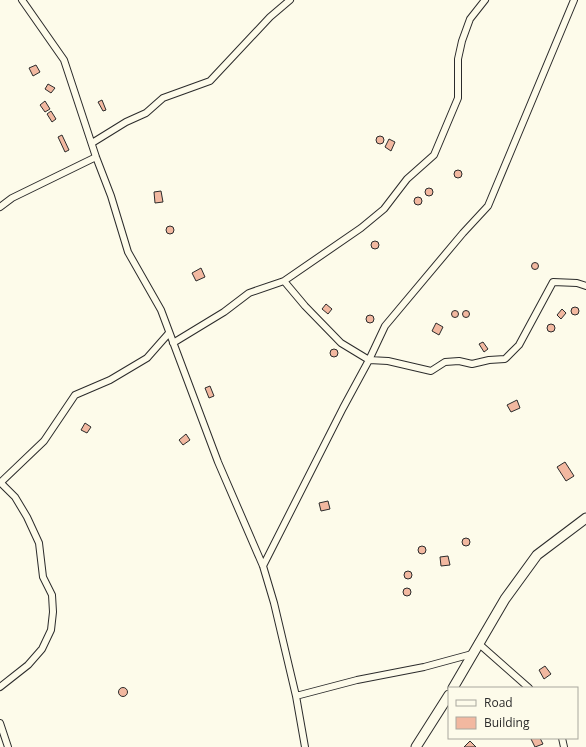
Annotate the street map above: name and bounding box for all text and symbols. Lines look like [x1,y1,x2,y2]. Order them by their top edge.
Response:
legend [448,687,578,739]
text: Road [484,694,513,711]
text: Building [484,714,530,731]

